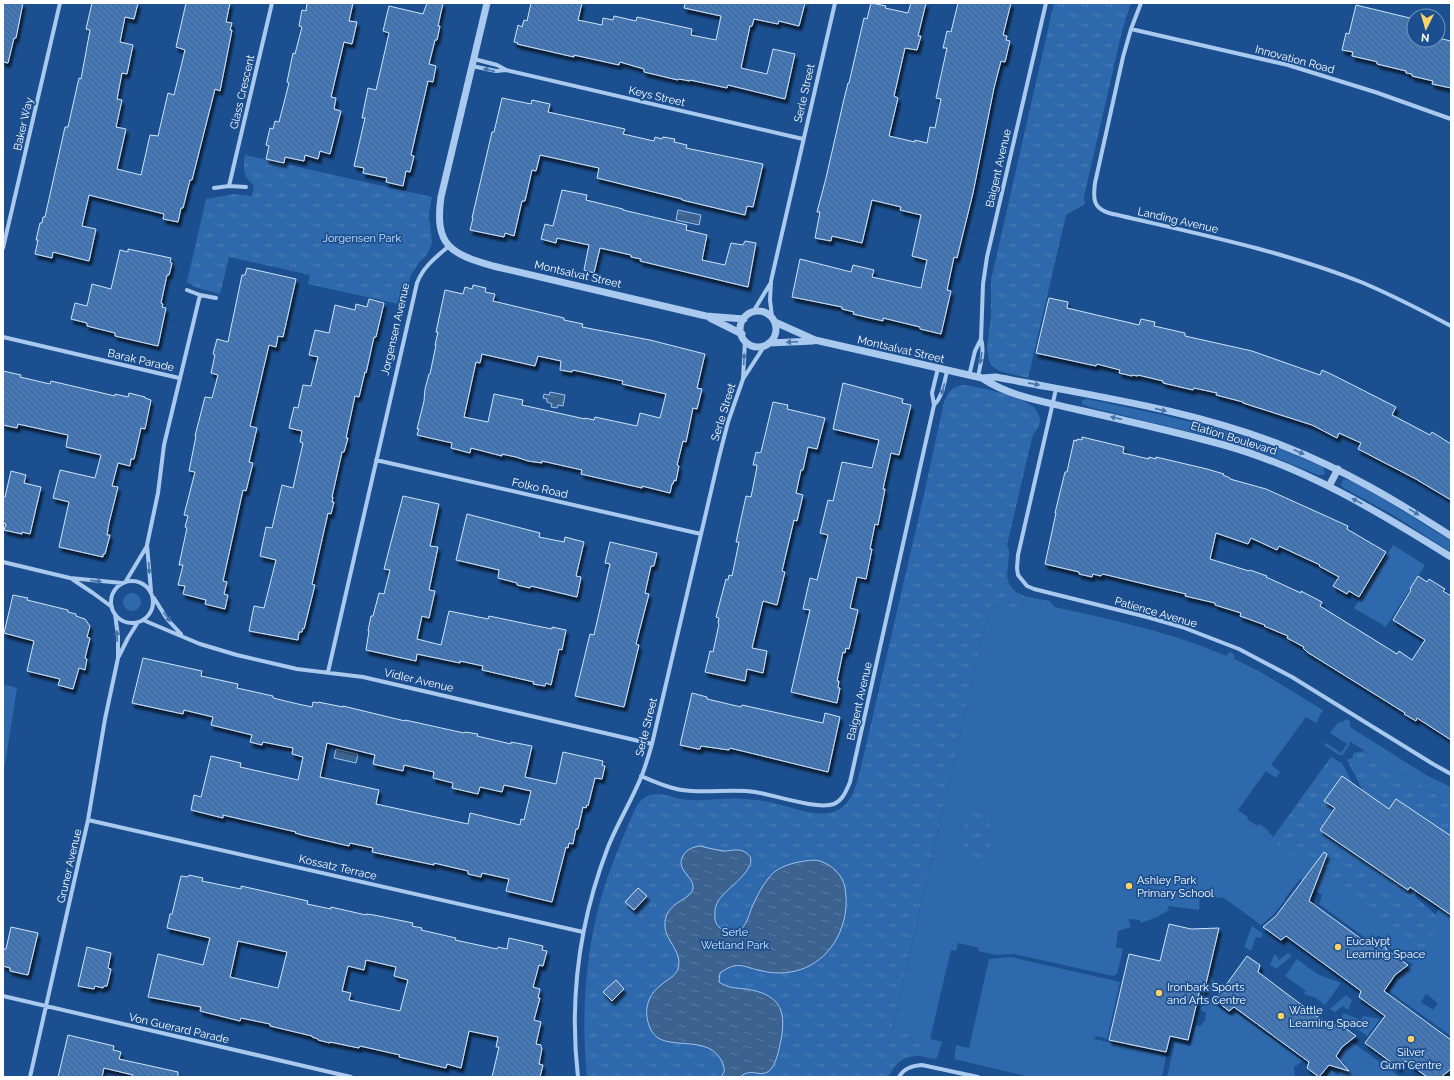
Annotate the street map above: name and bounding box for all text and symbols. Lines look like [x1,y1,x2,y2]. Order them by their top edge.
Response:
north arrow [1406,8,1446,48]
text: N [1420,31,1430,44]
street label: Innovation Road [1254,43,1336,76]
street label: Glass Crescent [228,53,257,130]
street label: Serle Street [791,62,818,124]
one-way arrow [483,66,495,72]
street label: Keys Street [627,84,687,109]
street label: Baker Way [11,96,36,152]
street label: Baigent Avenue [983,127,1014,209]
street label: Landing Avenue [1136,205,1220,236]
park label: Jorgensen Park [323,232,401,245]
street label: Montsalvat Street [533,258,623,291]
street label: Jorgensen Avenue [379,281,413,377]
street label: Montsalvat Street [856,333,946,366]
one-way arrow [786,338,798,345]
street label: Barak Parade [106,347,176,375]
one-way arrow [978,352,984,364]
one-way arrow [741,353,748,365]
street label: Serle Street [709,381,739,443]
one-way arrow [1028,382,1040,388]
one-way arrow [939,383,945,395]
one-way arrow [1155,408,1168,414]
one-way arrow [1110,415,1122,421]
street label: Elation Boulevard [1189,419,1279,458]
one-way arrow [1293,449,1305,455]
street label: Folko Road [511,476,569,501]
one-way arrow [1352,497,1363,504]
one-way arrow [1408,509,1420,516]
one-way arrow [145,562,152,574]
one-way arrow [90,578,102,584]
street label: Patience Avenue [1113,594,1199,631]
one-way arrow [163,612,171,623]
one-way arrow [114,630,121,642]
street label: Baigent Avenue [844,660,875,742]
street label: Vidler Avenue [383,666,455,695]
street label: Serle Street [633,696,660,758]
street label: Gruner Avenue [55,827,84,905]
street label: Kossatz Terrace [298,852,379,883]
place label: Ashley Park Primary School [1137,874,1214,900]
marker: Ashley Park Primary School [1124,881,1134,891]
park label: Serle Wetland Park [701,926,769,952]
place label: Eucalypt Learning Space [1346,935,1426,961]
marker: Eucalypt Learning Space [1333,942,1343,952]
place label: Ironbark Sports and Arts Centre [1167,981,1247,1007]
marker: Ironbark Sports and Arts Centre [1154,988,1164,998]
place label: Wattle Learning Space [1289,1004,1369,1030]
street label: Von Guerard Parade [128,1011,231,1046]
marker: Wattle Learning Space [1276,1011,1286,1021]
marker: Silver Gum Centre [1406,1034,1416,1044]
place label: Silver Gum Centre [1380,1046,1442,1072]

